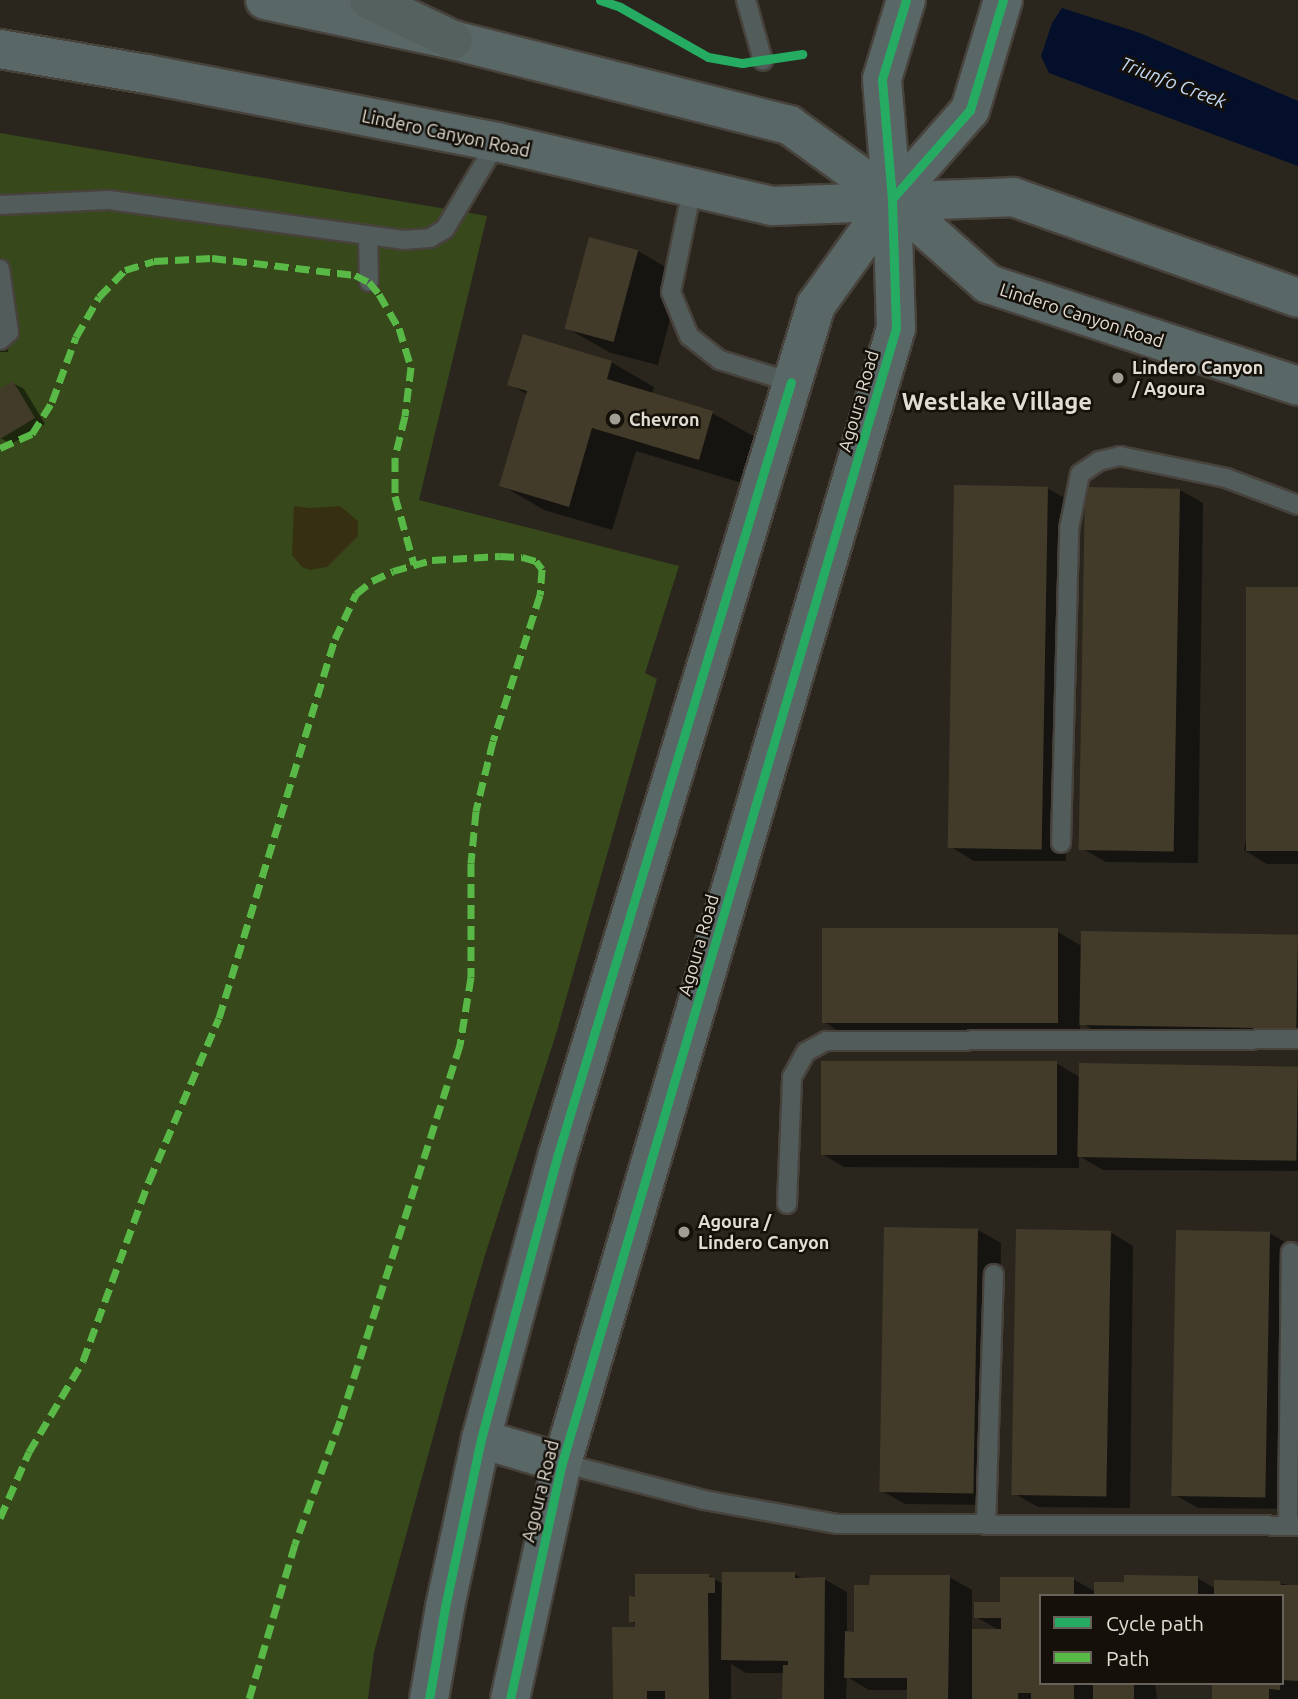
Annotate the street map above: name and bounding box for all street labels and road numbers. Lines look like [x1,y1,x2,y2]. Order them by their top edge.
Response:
street label: Lindero Canyon Road [360,105,532,161]
street label: Lindero Canyon Road [997,278,1167,352]
street label: Agoura Road [833,348,883,454]
street label: Agoura Road [673,892,723,998]
street label: Agoura Road [517,1438,563,1544]

